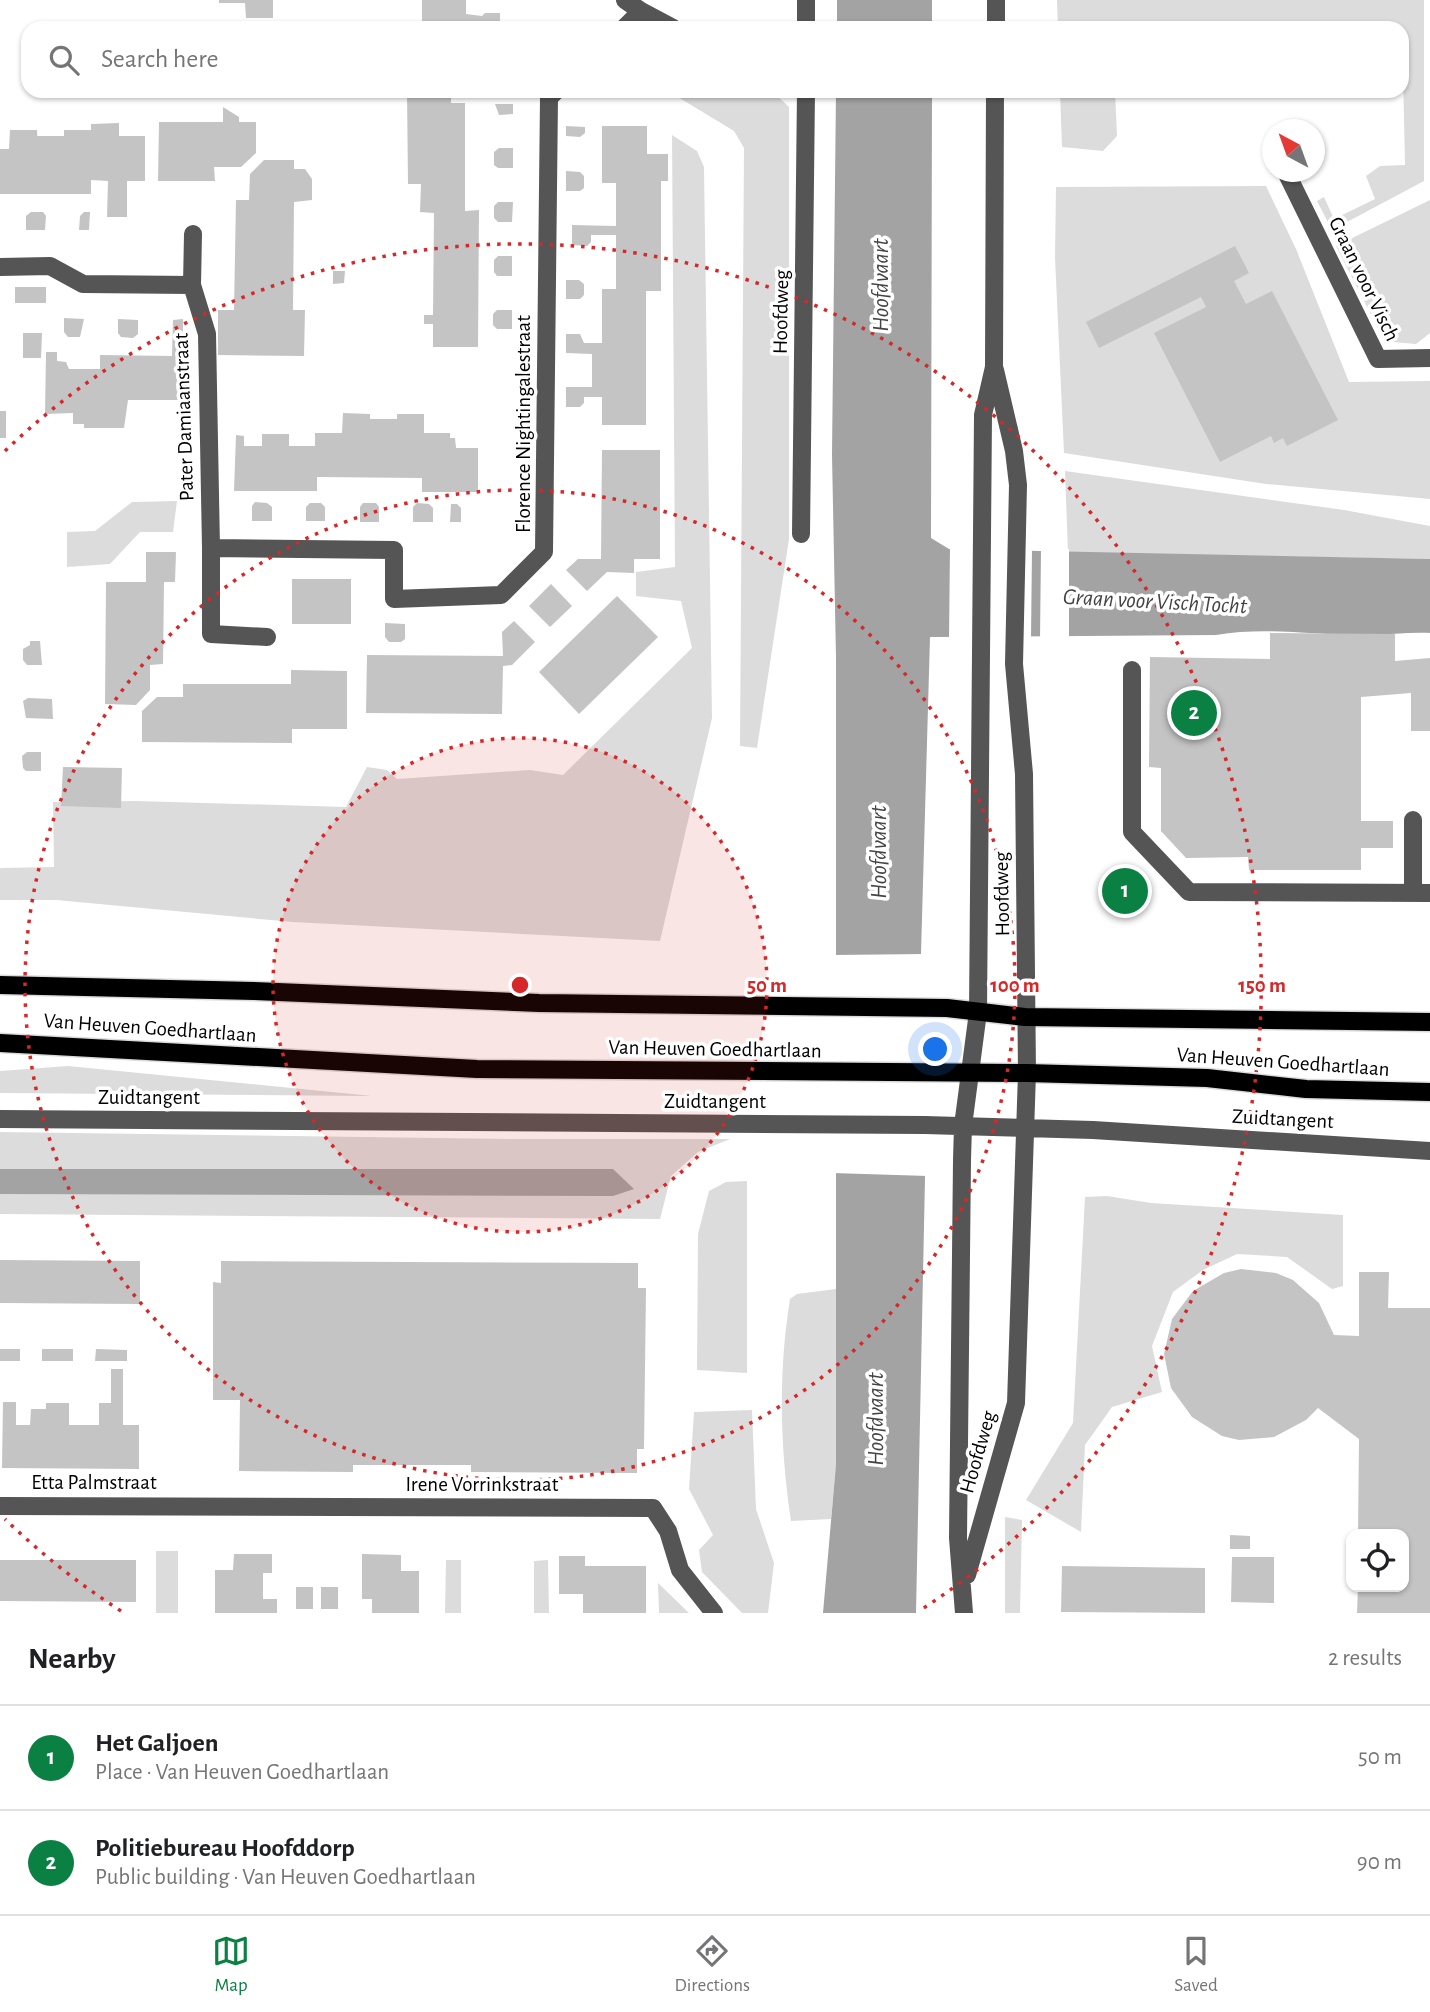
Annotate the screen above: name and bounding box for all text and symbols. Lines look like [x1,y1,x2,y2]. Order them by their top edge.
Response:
search box [21,21,1409,98]
icon: search [45,41,83,79]
text: Search here [101,46,219,72]
north arrow [1262,119,1325,182]
street label: Graan voor Visch [1325,214,1403,344]
water label: Hoofdvaart [870,238,893,332]
street label: Hoofdweg [770,269,792,354]
street label: Florence Nightingalestraat [513,315,534,533]
street label: Pater Damiaanstraat [171,332,197,502]
water label: Graan voor Visch Tocht [1062,586,1248,618]
pin: 2 [1171,687,1217,739]
water label: Hoofdvaart [868,805,891,899]
street label: Hoofdweg [991,851,1013,936]
pin: 1 [1102,865,1148,917]
centre of rings [508,973,532,997]
text: 50 m [747,975,787,996]
text: 100 m [990,975,1040,996]
text: 150 m [1238,975,1286,996]
street label: Van Heuven Goedhartlaan [43,1010,257,1046]
your location [918,1032,952,1066]
street label: Van Heuven Goedhartlaan [608,1037,822,1061]
street label: Van Heuven Goedhartlaan [1176,1044,1390,1080]
street label: Zuidtangent [98,1087,200,1108]
street label: Zuidtangent [664,1091,766,1112]
street label: Zuidtangent [1232,1106,1335,1132]
water label: Hoofdvaart [865,1372,888,1466]
street label: Hoofdweg [956,1408,1000,1496]
street label: Etta Palmstraat [31,1472,157,1493]
street label: Irene Vorrinkstraat [405,1474,559,1495]
map controls [1346,1529,1409,1592]
button: locate [1346,1529,1409,1592]
text: Nearby [28,1644,116,1674]
text: 2 results [1328,1647,1402,1670]
text: Het Galjoen [95,1730,218,1756]
text: 1 [47,1746,55,1769]
text: 50 m [1358,1746,1402,1769]
text: Place · Van Heuven Goedhartlaan [95,1761,389,1784]
text: Politiebureau Hoofddorp [95,1835,355,1861]
text: 2 [46,1851,56,1874]
text: 90 m [1357,1851,1402,1874]
text: Public building · Van Heuven Goedhartlaan [95,1866,476,1889]
tab: Map [212,1932,250,1997]
tab: Directions [674,1932,750,1997]
tab: Saved [1174,1932,1218,1997]

